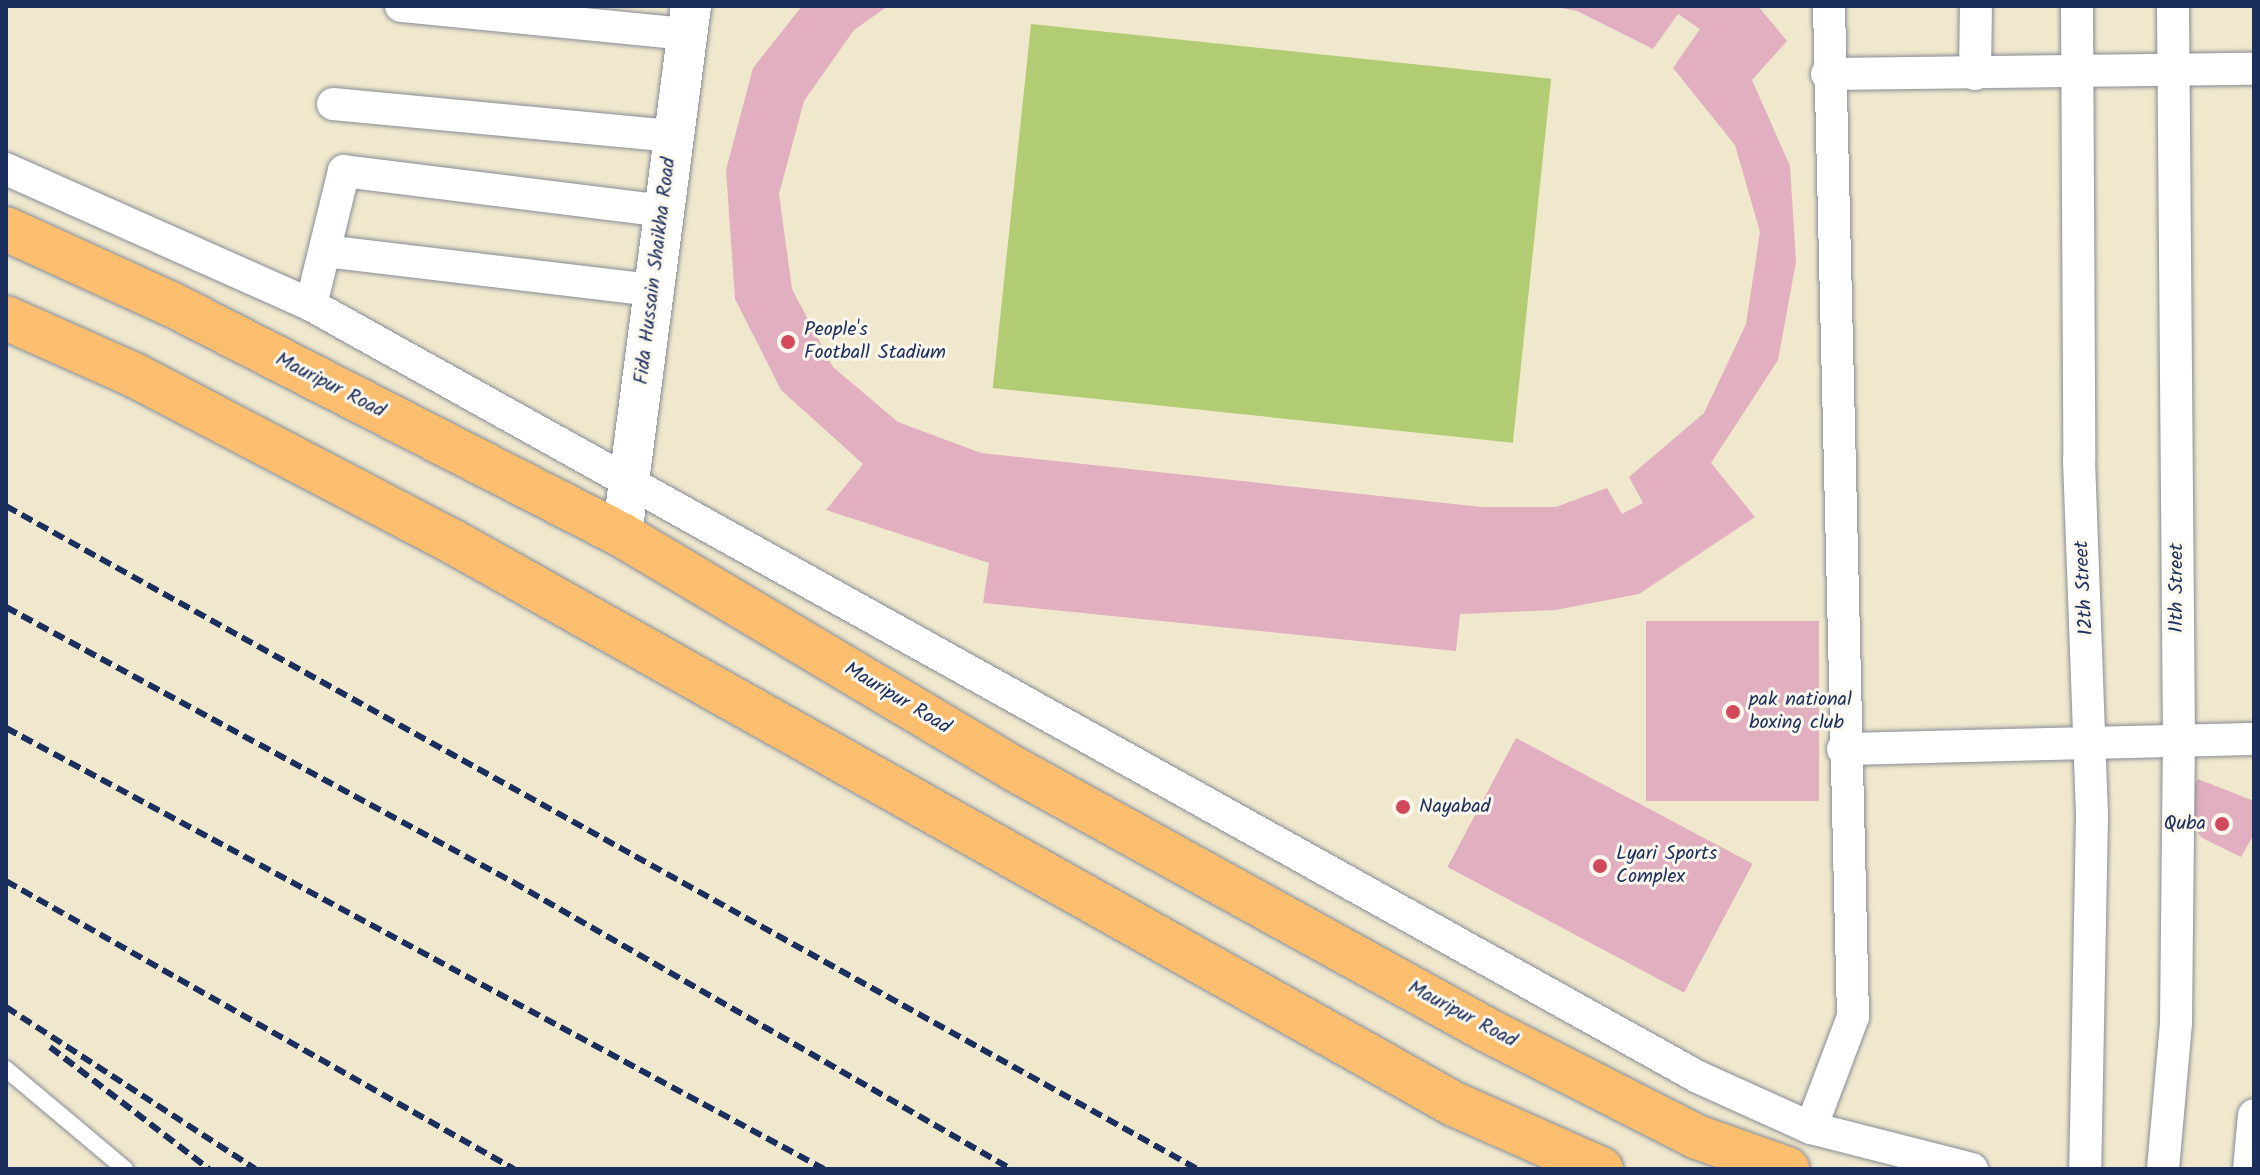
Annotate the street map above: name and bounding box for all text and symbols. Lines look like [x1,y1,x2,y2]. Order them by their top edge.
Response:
street label: Fida Hussain Shaikha Road [630,156,682,386]
place label: People's Football Stadium [804,318,946,365]
marker: People's Football Stadium [779,333,797,351]
street label: Mauripur Road [271,348,389,424]
street label: 12th Street [2071,540,2099,636]
street label: 11th Street [2165,543,2189,633]
street label: Mauripur Road [839,658,955,740]
place label: pak national boxing club [1749,688,1852,735]
marker: pak national boxing club [1724,703,1742,721]
place label: Nayabad [1419,795,1491,819]
marker: Nayabad [1394,798,1412,816]
place label: Quba [2164,812,2206,836]
marker: Quba [2213,815,2231,833]
place label: Lyari Sports Complex [1616,842,1717,889]
marker: Lyari Sports Complex [1591,857,1609,875]
street label: Mauripur Road [1403,976,1521,1054]

